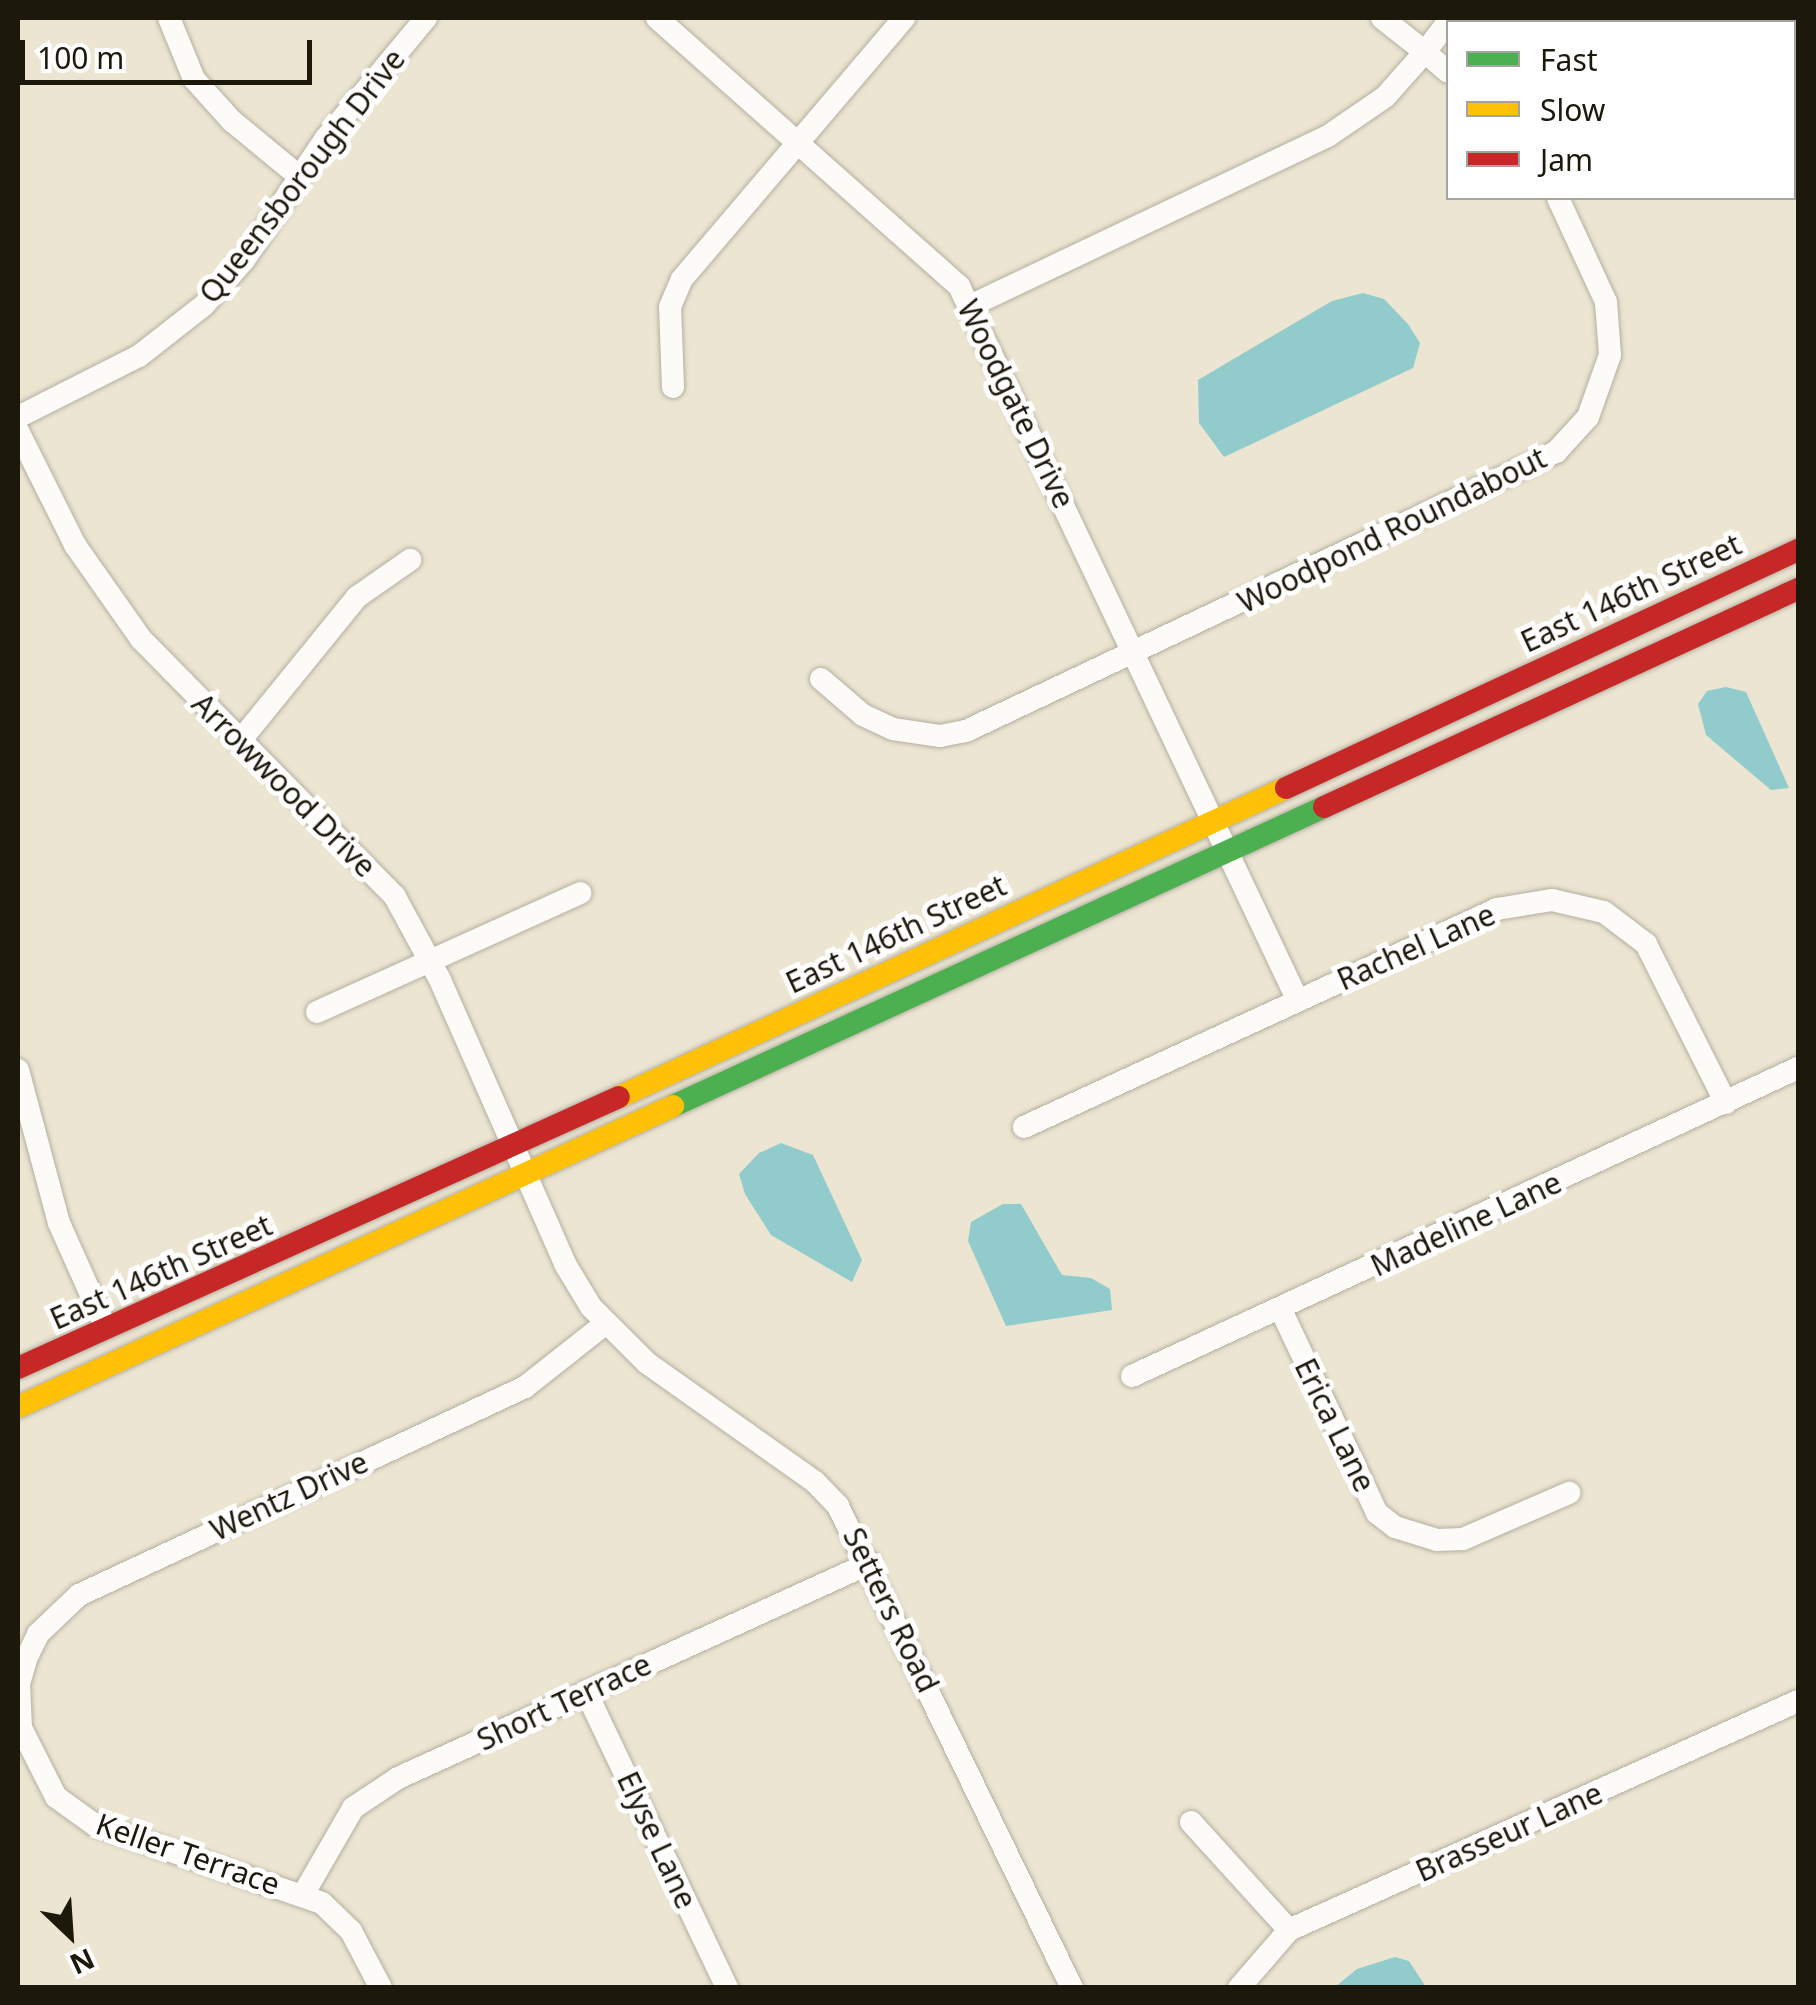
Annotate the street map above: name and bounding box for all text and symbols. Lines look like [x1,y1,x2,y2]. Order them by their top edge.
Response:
scale bar [25,20,318,82]
legend [1446,20,1796,200]
text: 100 m [37,37,124,78]
text: Fast [1540,39,1598,80]
street label: Queensborough Drive [192,42,412,310]
text: Slow [1540,89,1605,130]
text: Jam [1540,139,1593,180]
street label: Woodgate Drive [950,294,1082,514]
street label: Woodpond Roundabout [1232,440,1552,620]
street label: East 146th Street [1515,526,1747,660]
street label: Arrowwood Drive [185,686,383,884]
street label: East 146th Street [780,867,1012,1001]
street label: Rachel Lane [1332,896,1500,998]
street label: Madeline Lane [1365,1164,1567,1284]
street label: East 146th Street [45,1207,277,1337]
street label: Erica Lane [1287,1352,1383,1498]
street label: Wentz Drive [205,1444,373,1548]
street label: Setters Road [836,1522,946,1698]
street label: Short Terrace [471,1646,657,1758]
street label: Elyse Lane [610,1766,704,1914]
street label: Brasseur Lane [1410,1775,1608,1889]
street label: Keller Terrace [91,1806,285,1902]
north arrow [20,1885,120,1985]
text: N [64,1940,101,1984]

